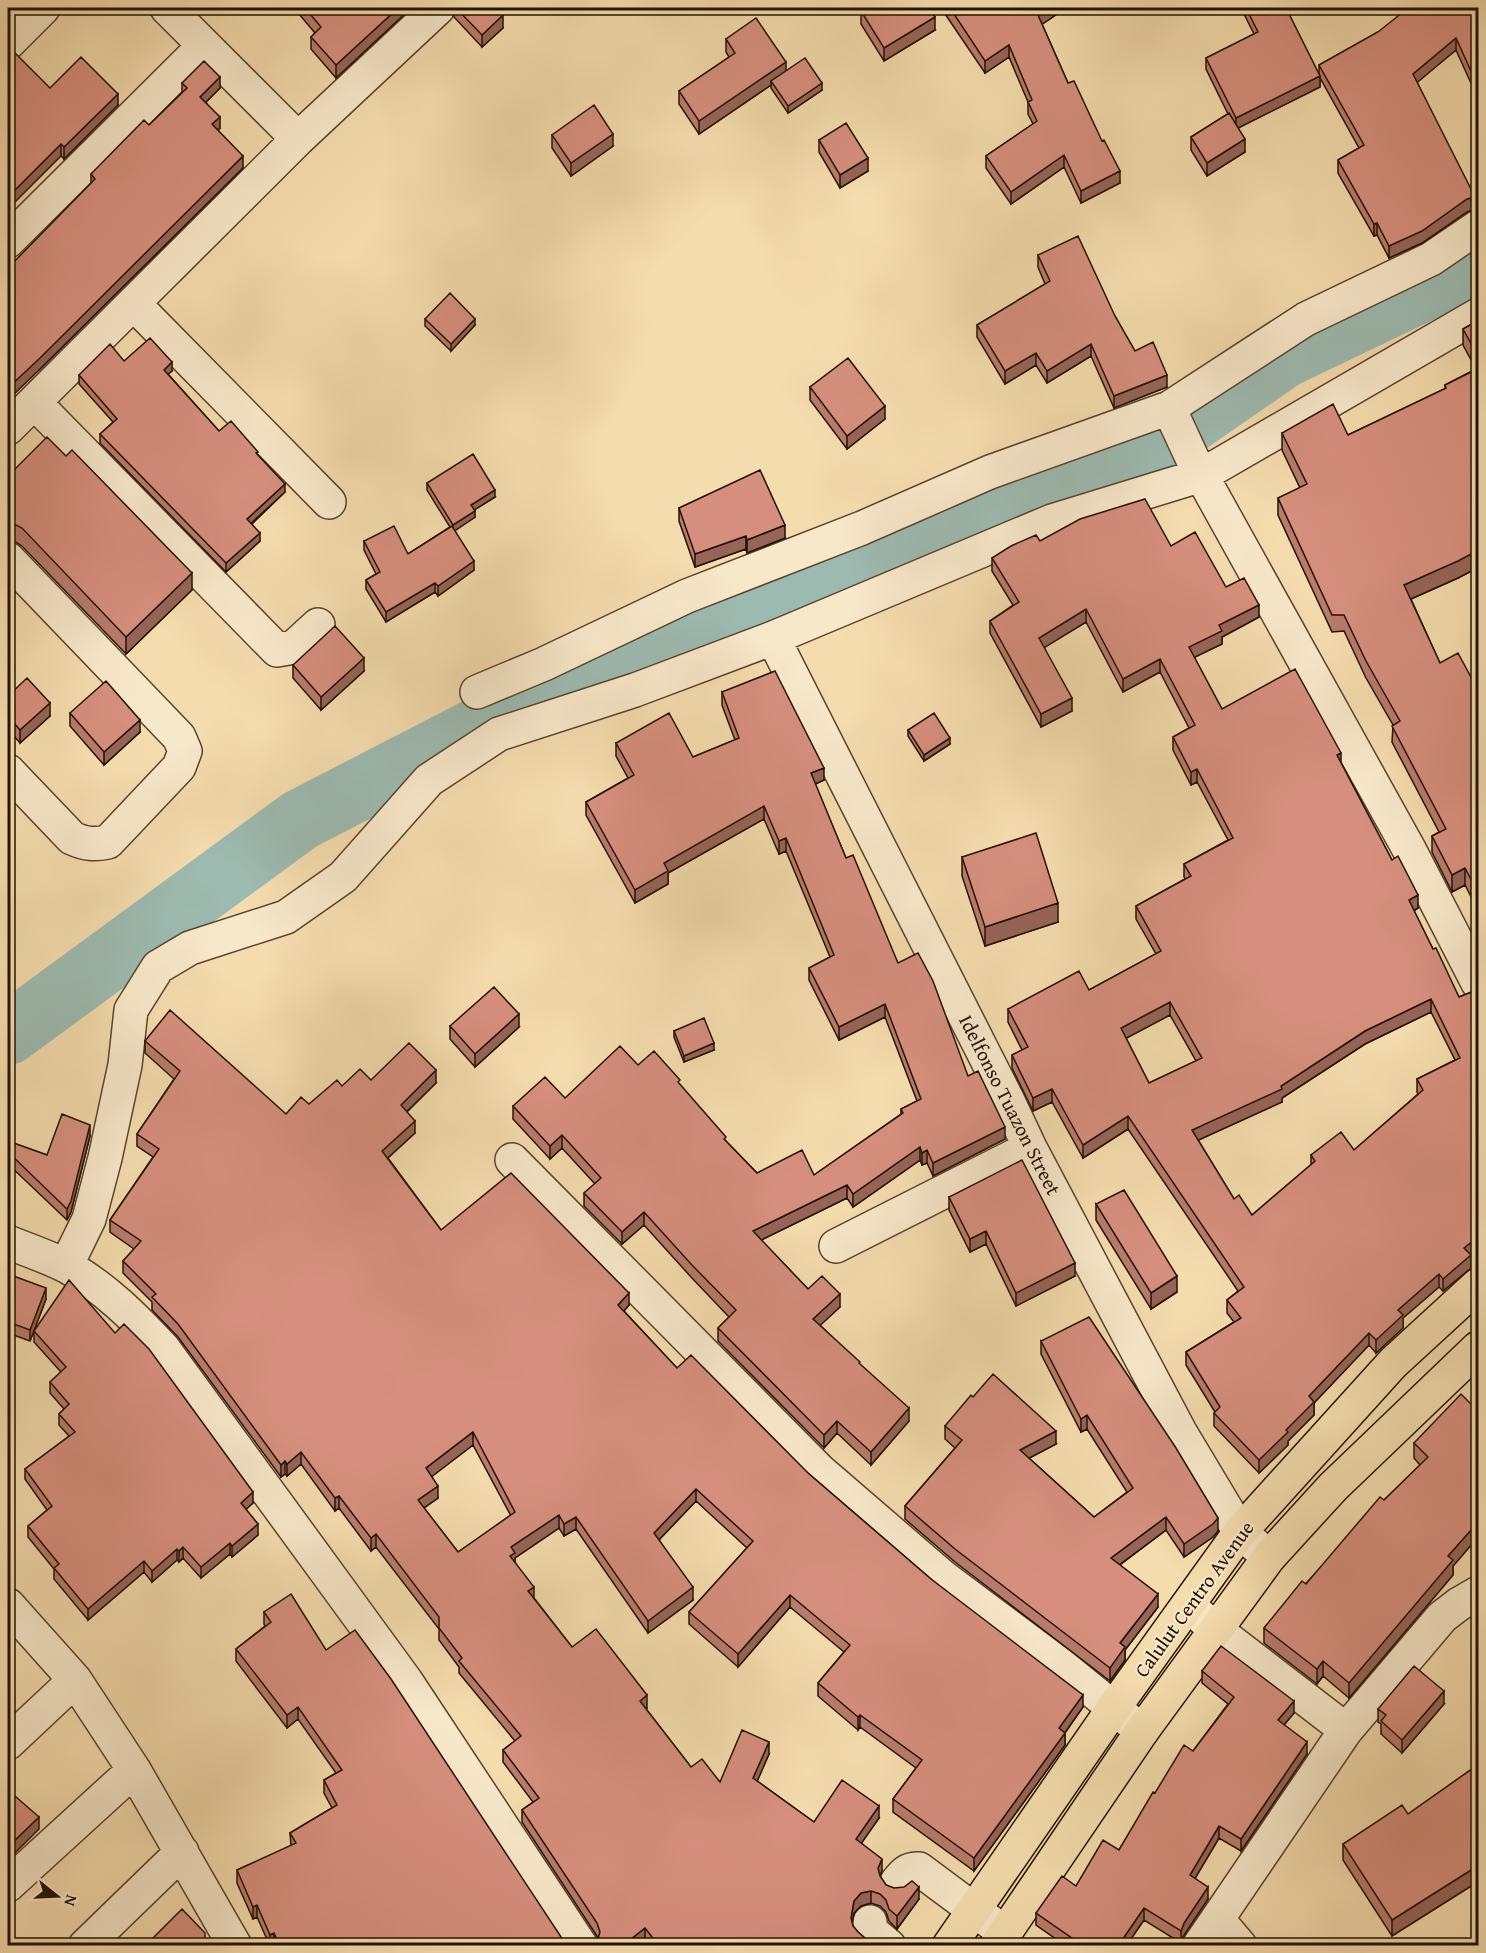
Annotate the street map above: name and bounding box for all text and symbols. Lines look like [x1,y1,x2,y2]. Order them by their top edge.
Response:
street label: Idelfonso Tuazon Street [952,1010,1069,1200]
street label: Calulut Centro Avenue [1127,1514,1260,1683]
north arrow [27,1866,87,1926]
text: N [58,1892,84,1910]

